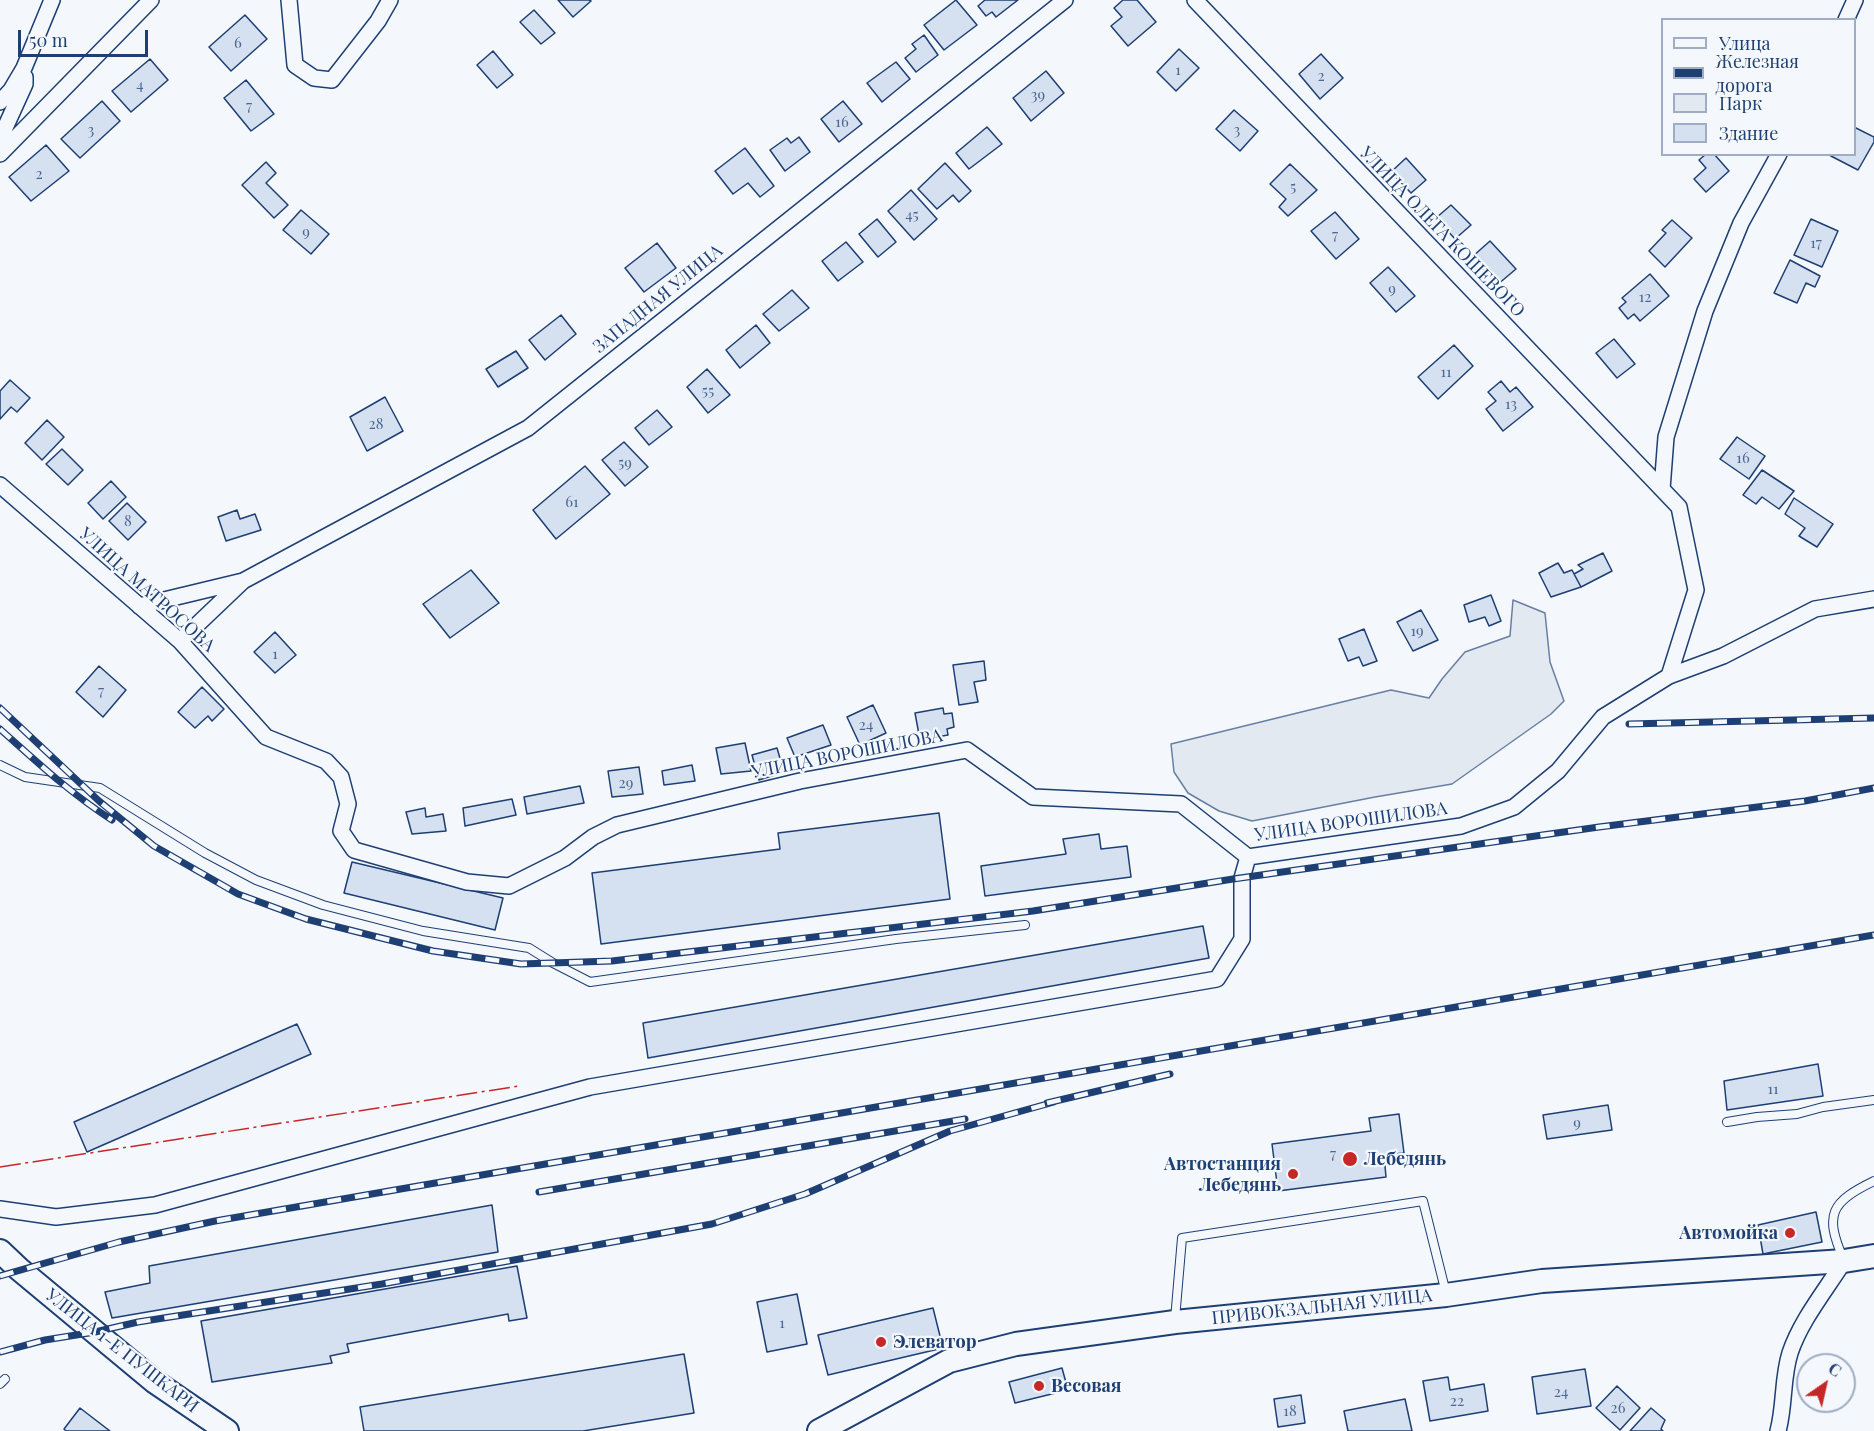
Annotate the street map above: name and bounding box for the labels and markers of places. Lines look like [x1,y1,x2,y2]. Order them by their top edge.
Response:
place label: Лебедянь [1364,1148,1446,1170]
marker: Лебедянь [1341,1150,1359,1168]
place label: Автостанция Лебедянь [1164,1153,1281,1196]
marker: Автостанция Лебедянь [1286,1167,1300,1181]
place label: Автомойка [1679,1222,1778,1244]
marker: Автомойка [1783,1226,1797,1240]
place label: Элеватор [893,1331,976,1353]
marker: Элеватор [874,1335,888,1349]
place label: Весовая [1051,1375,1121,1397]
marker: Весовая [1032,1379,1046,1393]

